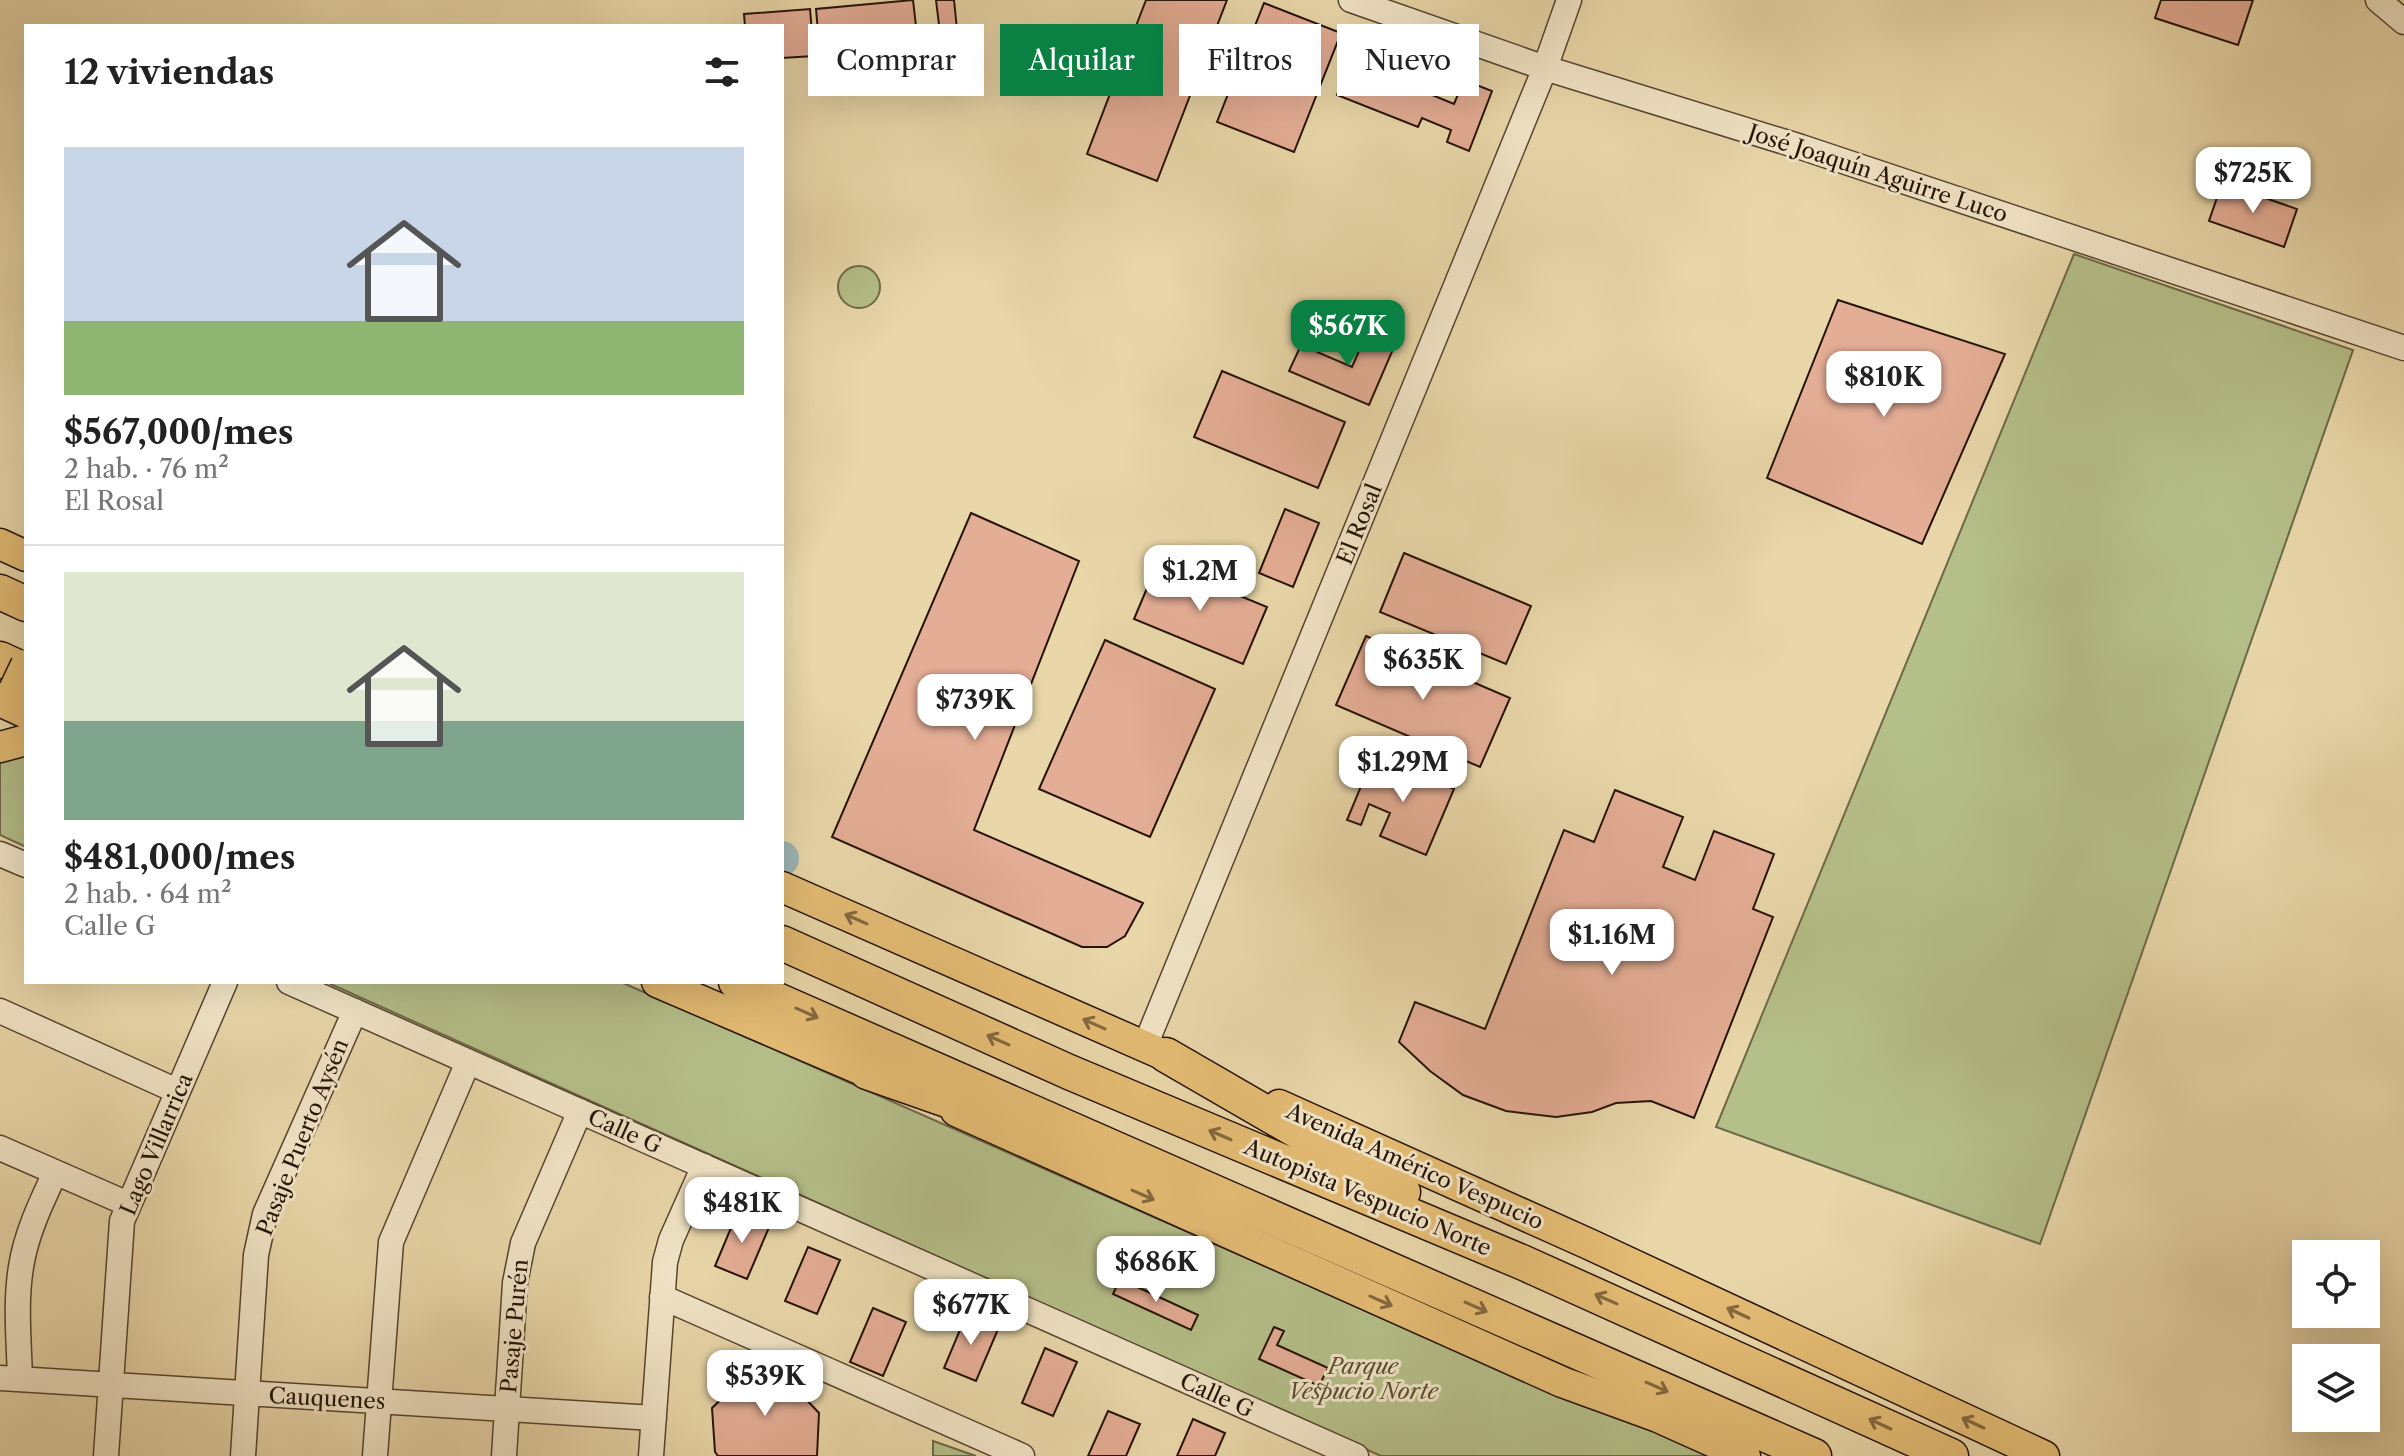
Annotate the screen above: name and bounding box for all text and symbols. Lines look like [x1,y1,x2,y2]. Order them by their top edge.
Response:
chip: Comprar [808,24,984,96]
chip: Alquilar [1000,24,1163,96]
chip: Filtros [1179,24,1321,96]
chip: Nuevo [1337,24,1479,96]
icon: filters [700,50,744,94]
text: 12 viviendas [64,51,274,93]
street label: José Joaquín Aguirre Luco [1742,118,2011,228]
pin: $725K [2197,147,2309,215]
text: $725K [2214,157,2292,189]
icon: home [332,199,476,343]
pin: $567K [1292,300,1404,368]
text: $567K [1309,310,1387,342]
pin: $810K [1828,351,1940,419]
text: $810K [1844,361,1924,393]
text: $567,000/mes [64,411,294,453]
text: 2 hab. · 76 m² [64,453,229,485]
street label: El Rosal [1331,479,1388,569]
text: El Rosal [64,485,164,517]
pin: $1.2M [1144,545,1256,613]
text: $1.2M [1162,555,1238,587]
icon: home [332,624,476,768]
pin: $635K [1367,634,1479,702]
text: $635K [1383,644,1463,676]
pin: $739K [919,674,1031,742]
text: $739K [935,684,1015,716]
pin: $1.29M [1338,736,1468,804]
text: $1.29M [1357,746,1449,778]
text: $481,000/mes [64,836,295,878]
text: 2 hab. · 64 m² [64,878,232,910]
pin: $1.16M [1547,909,1677,977]
text: Calle G [64,910,156,942]
one-way arrow [844,911,869,926]
text: $1.16M [1568,919,1656,951]
one-way arrow [794,1007,819,1022]
one-way arrow [1082,1015,1107,1030]
one-way arrow [986,1032,1010,1047]
street label: Pasaje Puerto Aysén [251,1035,354,1239]
street label: Lago Villarrica [114,1069,199,1219]
street label: Avenida Américo Vespucio [1281,1097,1548,1235]
street label: Calle G [584,1103,666,1160]
one-way arrow [1208,1127,1233,1142]
street label: Autopista Vespucio Norte [1239,1133,1495,1262]
pin: $481K [686,1177,798,1245]
text: $481K [703,1187,781,1219]
one-way arrow [1131,1188,1155,1203]
pin: $686K [1100,1236,1212,1304]
map controls [2292,1240,2380,1432]
button: locate [2292,1240,2380,1328]
text: $686K [1115,1246,1197,1278]
street label: Pasaje Purén [495,1258,534,1394]
pin: $677K [915,1279,1027,1347]
text: $677K [932,1289,1010,1321]
one-way arrow [1594,1291,1618,1306]
one-way arrow [1368,1294,1392,1309]
one-way arrow [1464,1300,1488,1315]
one-way arrow [1726,1305,1750,1320]
button: layers [2292,1344,2380,1432]
pin: $539K [709,1350,821,1418]
park label: Parque Vespucio Norte [1288,1353,1439,1405]
text: $539K [725,1360,805,1392]
street label: Calle G [1176,1367,1258,1424]
one-way arrow [1644,1380,1668,1395]
street label: Cauquenes [268,1382,386,1415]
one-way arrow [1868,1415,1893,1430]
one-way arrow [1962,1415,1986,1430]

